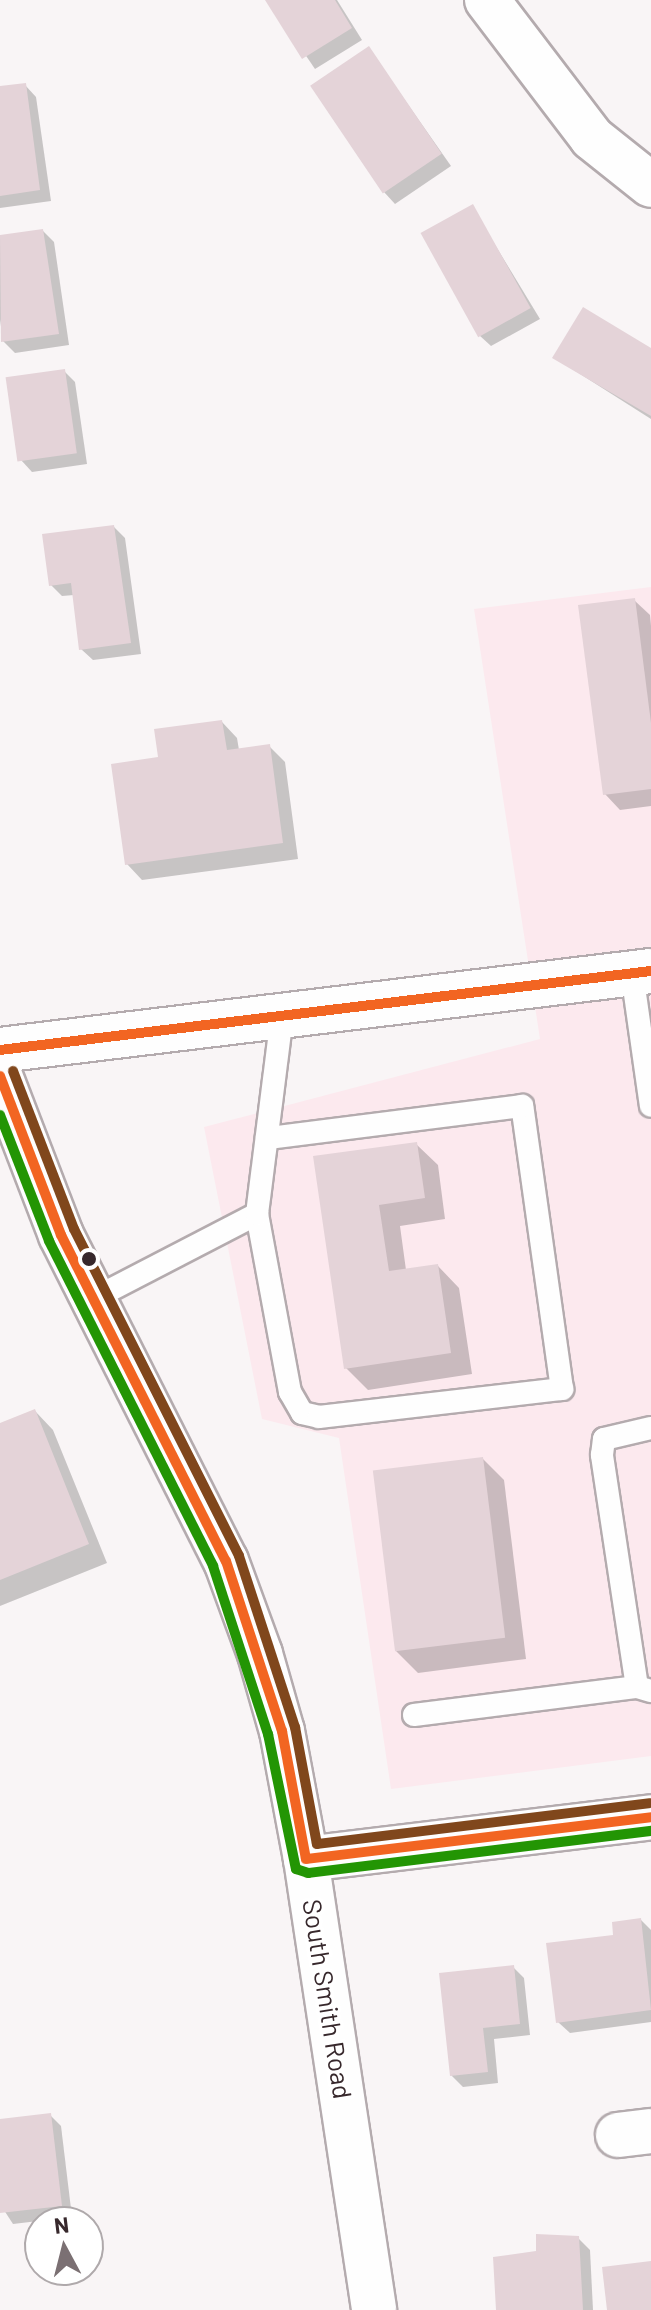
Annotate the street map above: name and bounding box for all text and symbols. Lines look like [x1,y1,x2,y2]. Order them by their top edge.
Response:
unlabelled marker [81,1251,97,1267]
street label: South Smith Road [297,1897,359,2101]
north arrow [24,2206,104,2286]
text: N [52,2210,70,2238]

